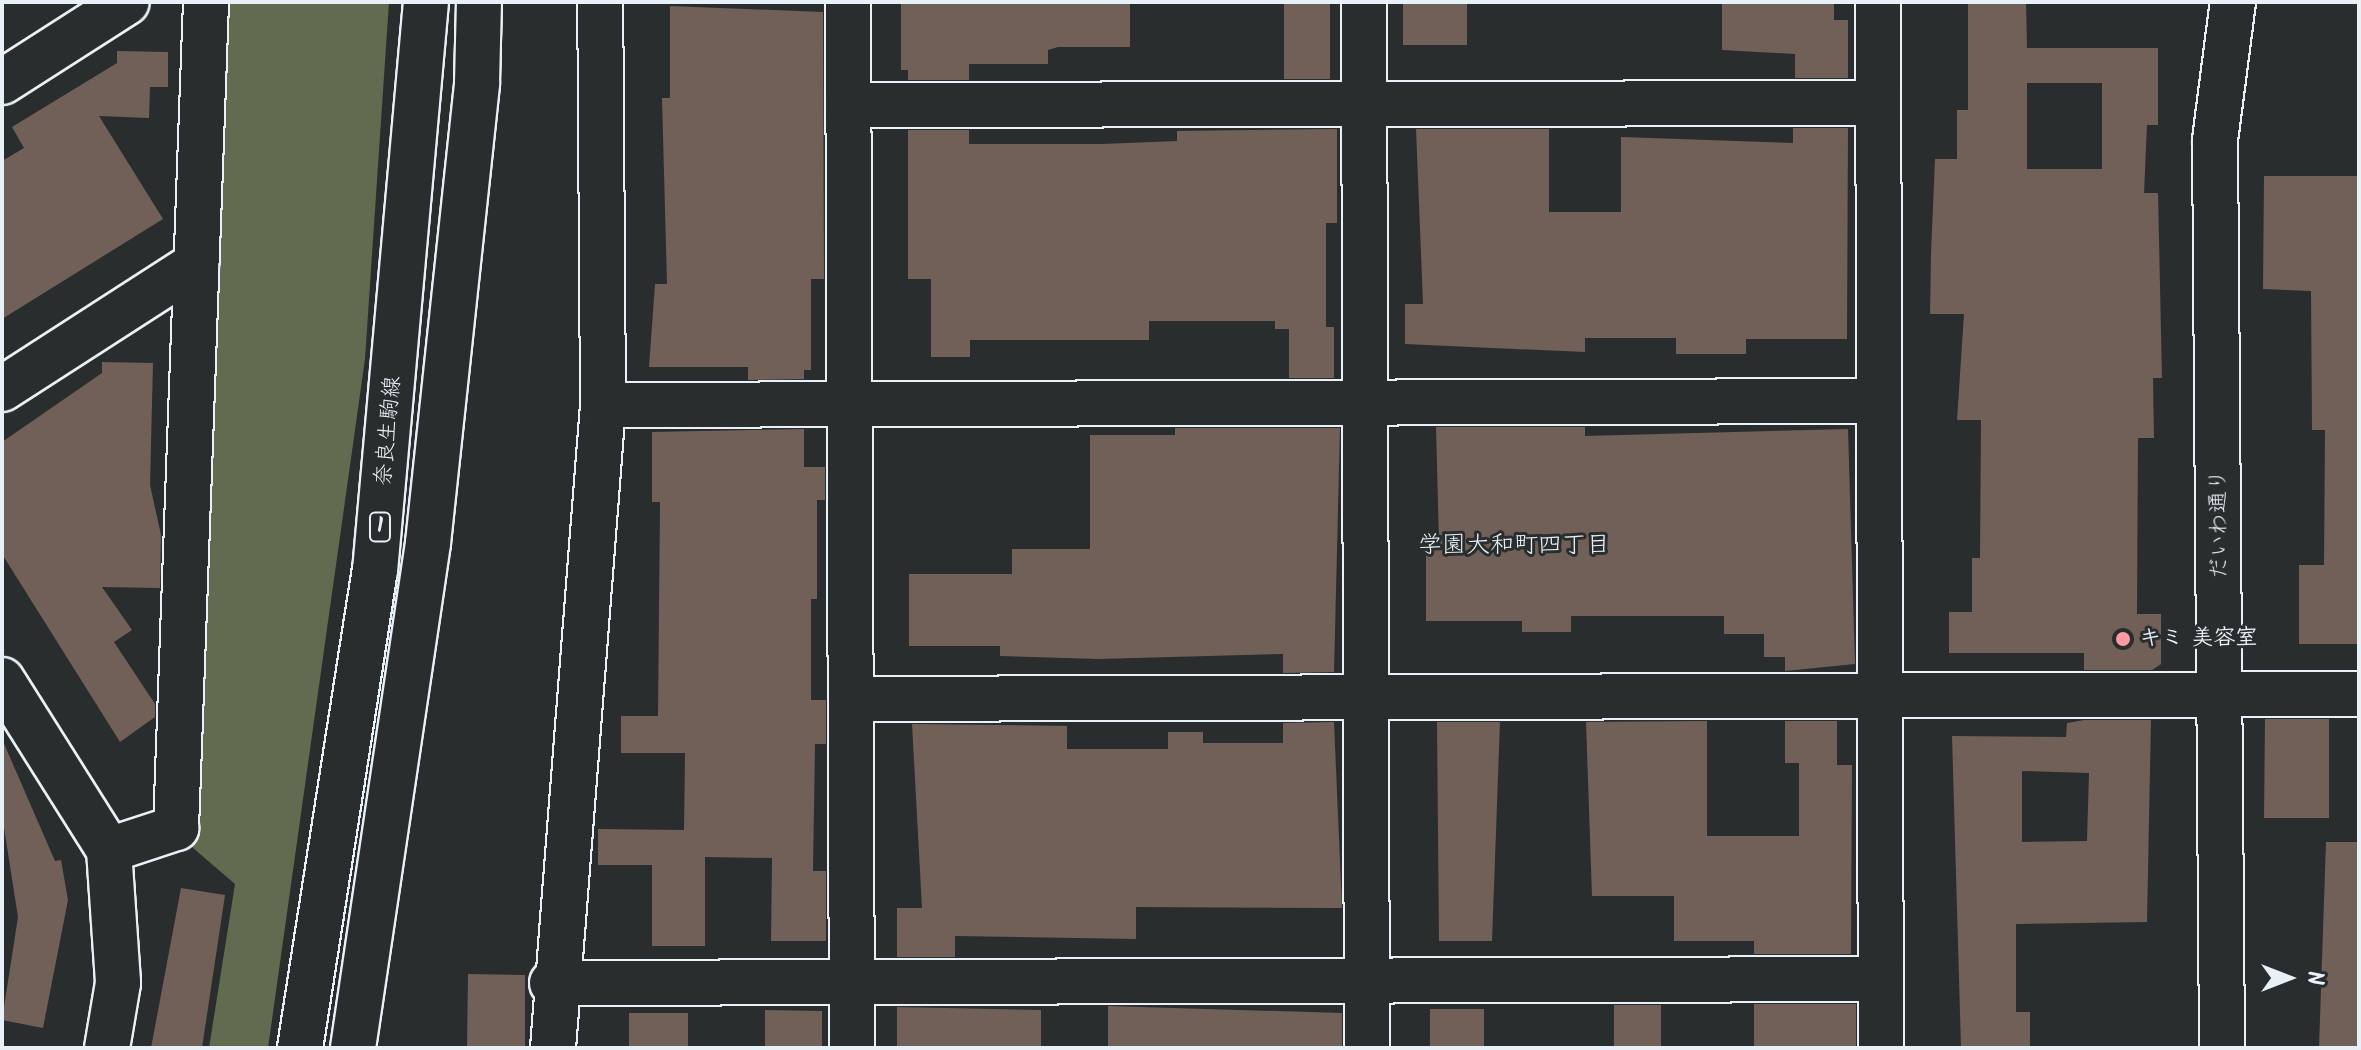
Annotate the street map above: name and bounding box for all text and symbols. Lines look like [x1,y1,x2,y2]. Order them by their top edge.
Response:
street label: 奈良生駒線 [371,375,407,487]
street label: だいわ通り [2206,469,2234,579]
road number: 1 [368,511,392,543]
district label: 学園大和町四丁目 [1418,532,1610,560]
place label: キミ 美容室 [2139,626,2257,652]
marker: キミ 美容室 [2114,630,2132,648]
north arrow [2249,938,2329,1018]
text: N [2296,971,2331,985]

